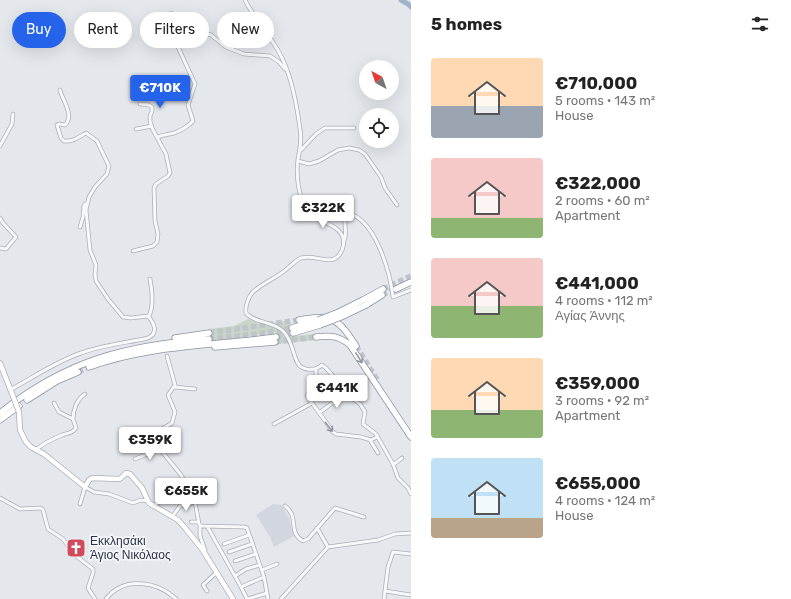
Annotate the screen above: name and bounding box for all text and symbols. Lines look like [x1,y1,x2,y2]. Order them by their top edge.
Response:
chip: Buy [12,12,66,48]
chip: Rent [74,12,132,48]
chip: Filters [140,12,209,48]
chip: New [217,12,274,48]
icon: filters [749,13,771,35]
text: 5 homes [431,14,502,34]
north arrow [359,60,399,100]
map controls [359,60,399,148]
text: €710,000 [555,73,637,93]
icon: home [463,74,511,122]
pin: €710K [132,75,188,109]
text: €710K [139,80,181,95]
text: 5 rooms · 143 m² [555,93,655,108]
button: locate [359,108,399,148]
text: House [555,108,593,123]
text: €322,000 [555,173,641,193]
icon: home [463,174,511,222]
text: 2 rooms · 60 m² [555,193,650,208]
pin: €322K [295,195,351,229]
text: €322K [301,200,345,215]
text: Apartment [555,208,620,223]
text: €441,000 [555,273,639,293]
icon: home [463,274,511,322]
text: 4 rooms · 112 m² [555,293,653,308]
text: Αγίας Άννης [555,308,625,323]
one-way arrow [355,352,363,363]
text: €359,000 [555,373,640,393]
icon: home [463,374,511,422]
pin: €441K [309,375,365,409]
text: €441K [316,380,358,395]
text: 3 rooms · 92 m² [555,393,649,408]
text: Apartment [555,408,620,423]
one-way arrow [325,421,333,432]
pin: €359K [122,427,178,461]
text: €359K [128,432,172,447]
text: €655,000 [555,473,641,493]
icon: home [463,474,511,522]
pin: €655K [158,478,214,512]
text: €655K [164,483,208,498]
text: 4 rooms · 124 m² [555,493,655,508]
text: House [555,508,593,523]
place label: Εκκλησάκι Άγιος Νικόλαος [90,534,171,562]
church icon: Εκκλησάκι Άγιος Νικόλαος [65,537,87,559]

